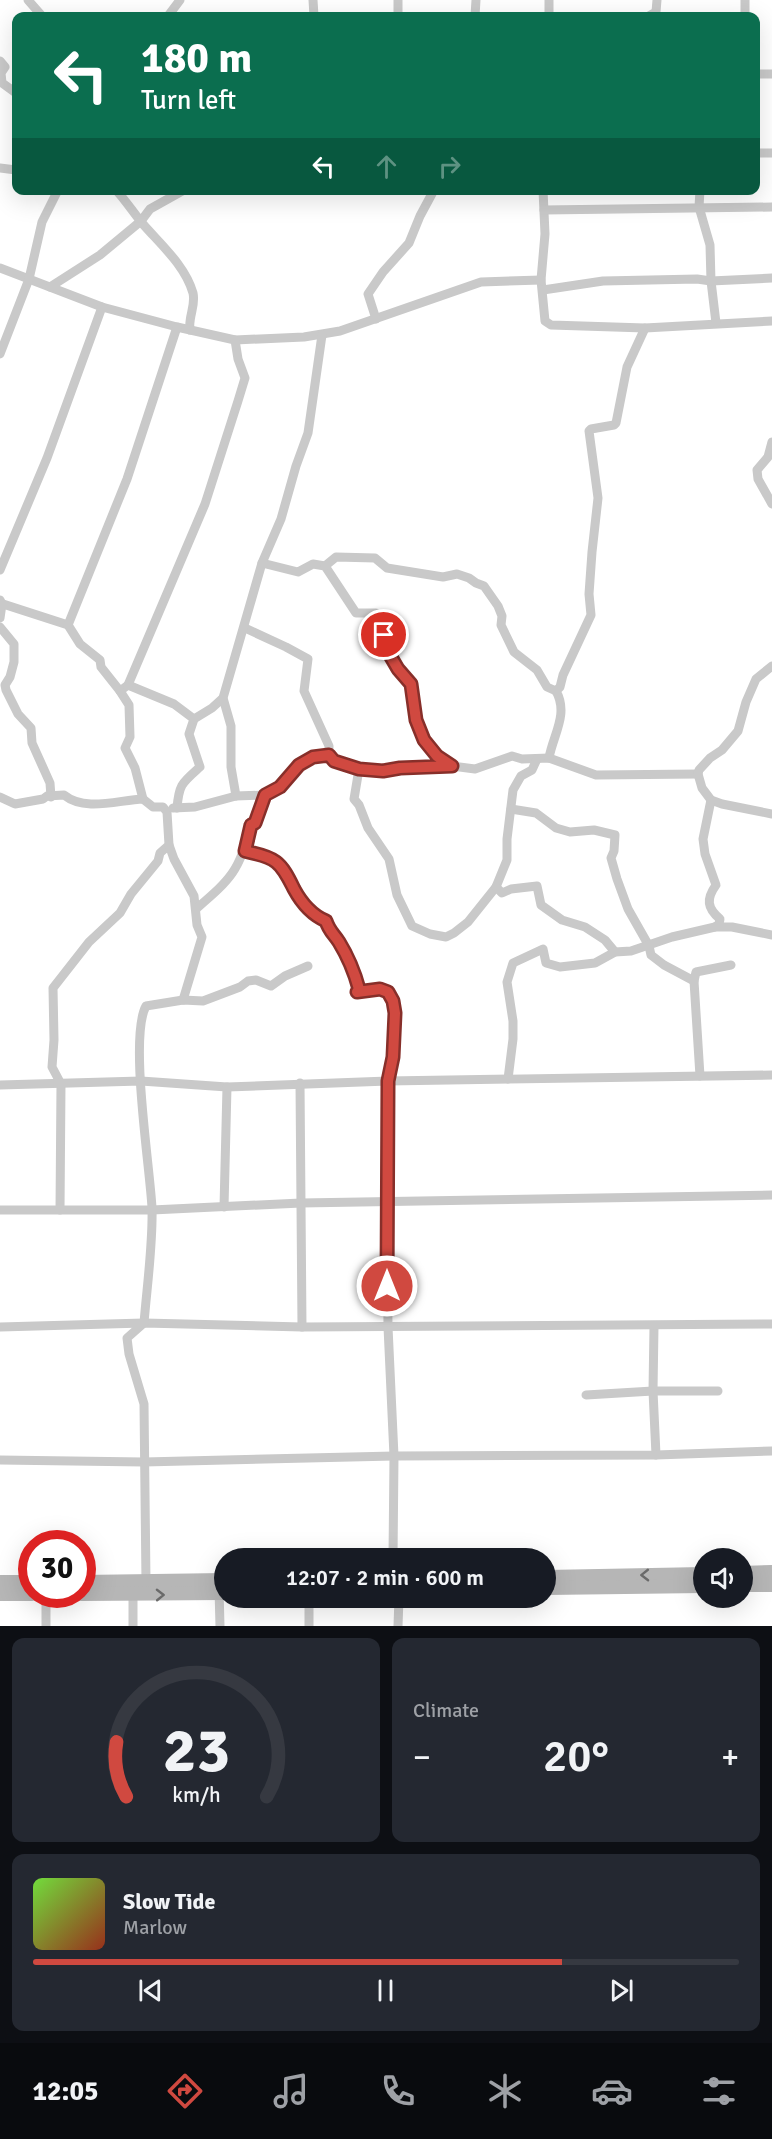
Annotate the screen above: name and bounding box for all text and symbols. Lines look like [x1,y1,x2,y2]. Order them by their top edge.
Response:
text: 180 m [141,33,252,84]
icon: left [42,36,120,114]
text: Turn left [141,84,236,117]
icon: left [307,150,340,183]
icon: ahead [370,150,403,183]
icon: right [433,150,466,183]
pin [358,609,409,660]
icon: arrive [367,618,400,651]
position arrow [355,1254,419,1318]
speed limit sign: 30 [18,1530,96,1608]
map controls [693,1548,753,1608]
button: sound [693,1548,753,1608]
text: 12:07 · 2 min · 600 m [286,1564,484,1591]
one-way arrow [641,1569,650,1581]
one-way arrow [156,1589,165,1601]
text: Climate [413,1698,479,1723]
text: 23 [162,1712,230,1789]
text: 20° [543,1729,609,1784]
text: − [413,1737,431,1778]
text: + [721,1737,739,1778]
text: km/h [172,1782,220,1808]
text: Slow Tide [123,1888,215,1915]
text: Marlow [123,1915,187,1940]
icon: previous [134,1974,167,2007]
icon: pause [369,1974,402,2007]
icon: next [605,1974,638,2007]
icon: directions [164,2070,206,2112]
icon: music [270,2070,312,2112]
icon: phone [377,2070,419,2112]
icon: climate [484,2070,526,2112]
icon: car [591,2070,633,2112]
icon: filters [698,2070,740,2112]
text: 12:05 [32,2075,99,2108]

